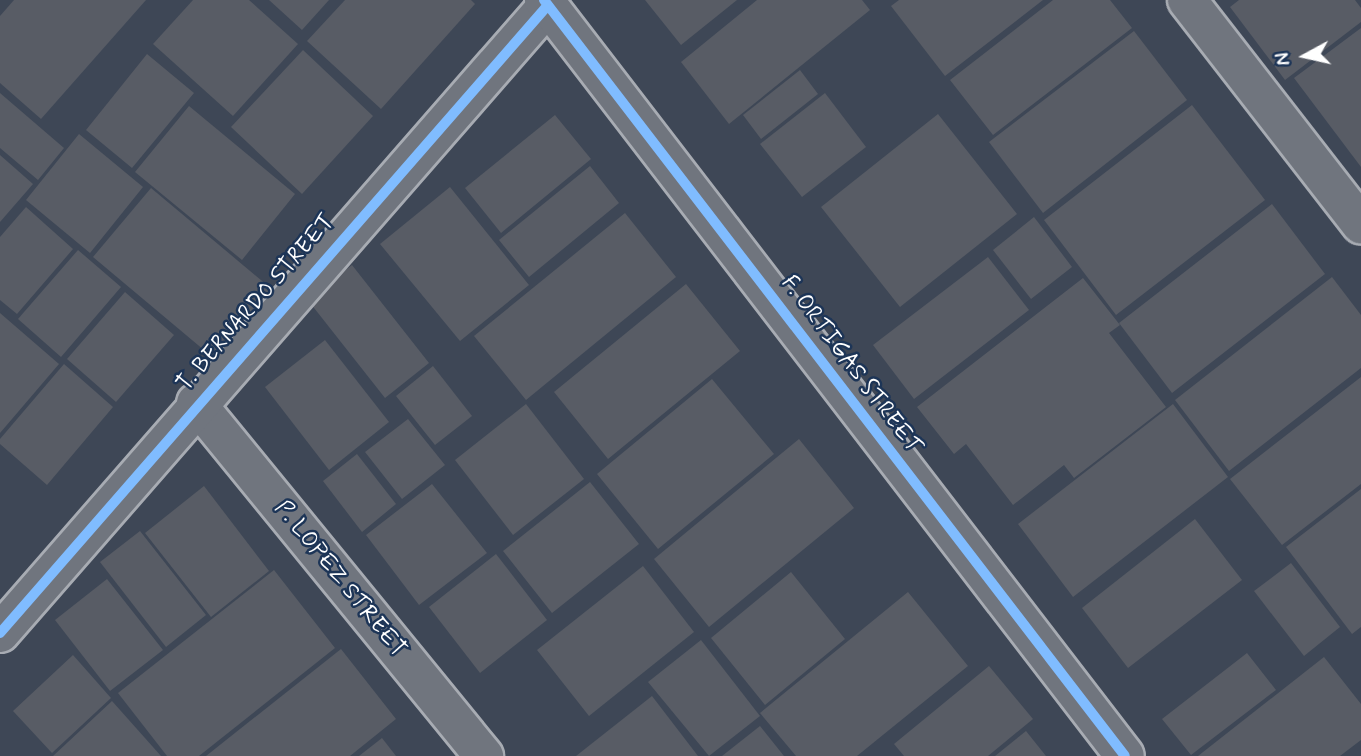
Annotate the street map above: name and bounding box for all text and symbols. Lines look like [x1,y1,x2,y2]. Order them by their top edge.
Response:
north arrow [1270,21,1340,91]
text: N [1270,51,1297,67]
street label: T. BERNARDO STREET [170,207,342,399]
street label: F. ORTIGAS STREET [775,270,927,460]
street label: P. LOPEZ STREET [268,495,412,663]

